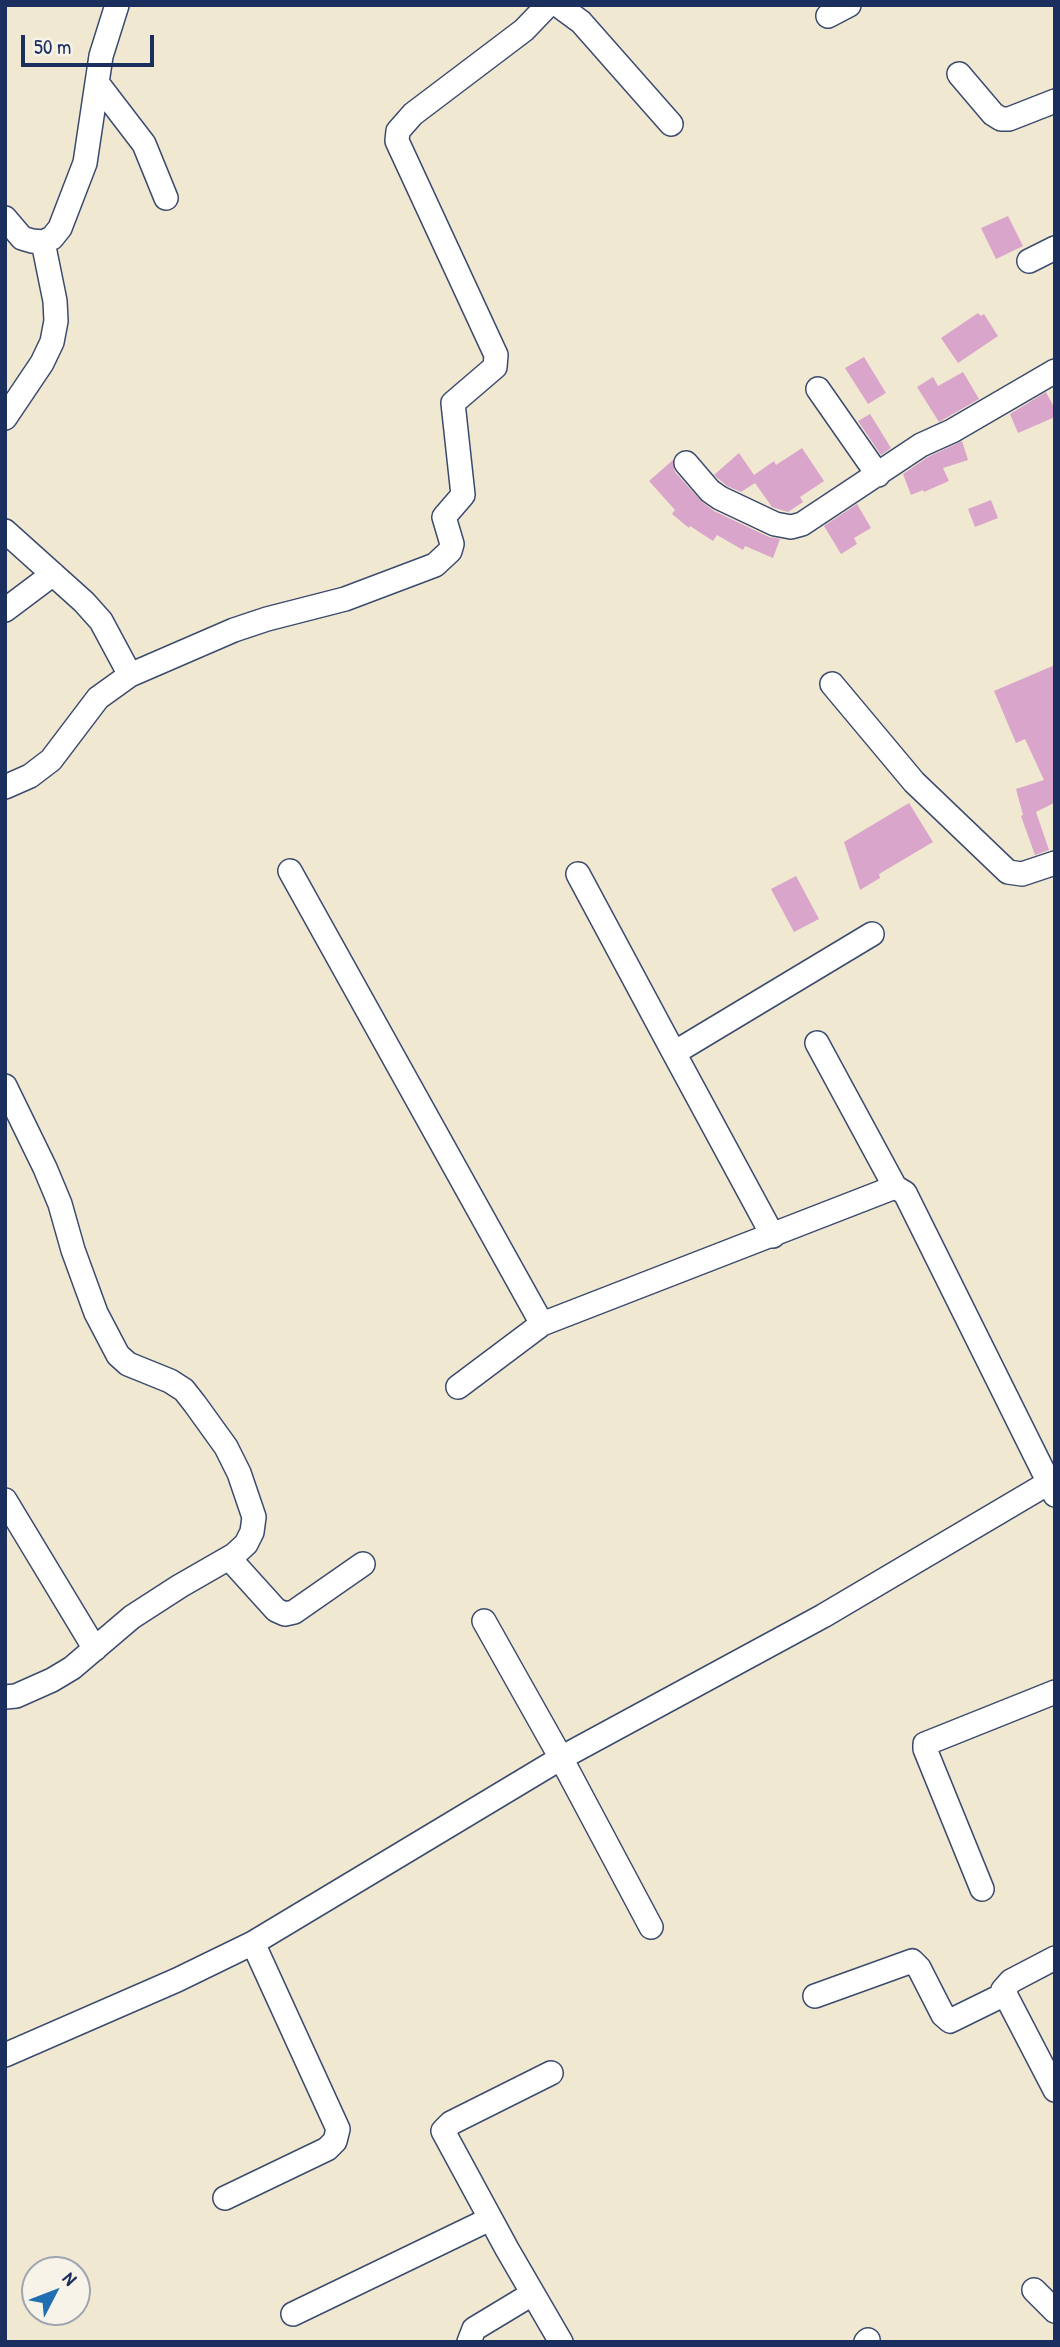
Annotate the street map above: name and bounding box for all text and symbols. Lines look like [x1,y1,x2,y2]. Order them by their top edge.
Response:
scale bar [24,21,158,65]
text: 50 m [34,32,71,61]
north arrow [21,2256,91,2326]
text: N [57,2266,83,2291]

